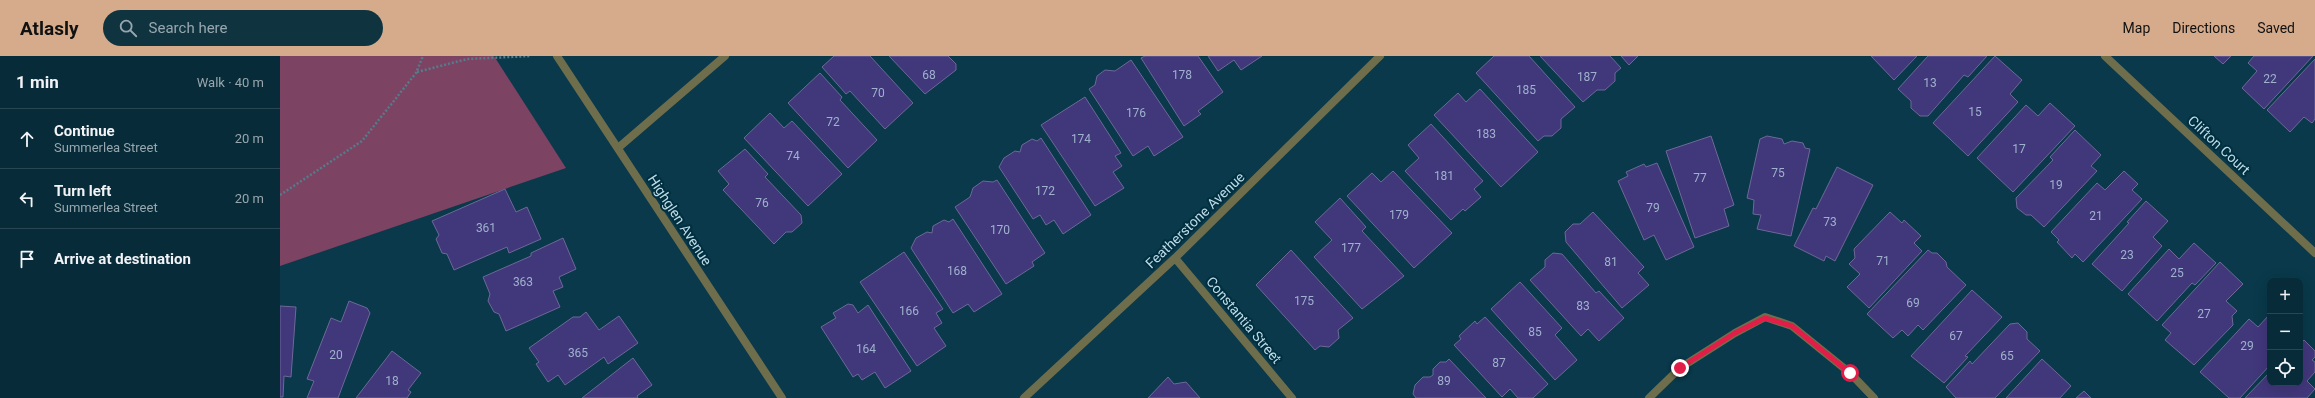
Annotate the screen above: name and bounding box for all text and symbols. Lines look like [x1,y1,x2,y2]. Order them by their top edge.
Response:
search box [103,10,383,46]
text: Atlasly [20,17,79,40]
icon: search [117,17,139,39]
text: Search here [149,19,228,37]
text: Map [2123,20,2150,36]
text: Directions [2172,20,2235,36]
text: Saved [2257,20,2295,36]
house number: 68 [922,68,936,82]
house number: 178 [1172,68,1192,82]
house number: 187 [1577,70,1597,84]
text: 1 min [16,72,59,92]
house number: 22 [2263,72,2277,86]
text: Walk · 40 m [197,75,264,90]
house number: 13 [1923,76,1937,90]
house number: 185 [1516,83,1536,97]
house number: 70 [871,86,885,100]
house number: 15 [1968,105,1982,119]
house number: 176 [1126,106,1146,120]
street label: Clifton Court [2185,112,2254,178]
house number: 72 [826,115,840,129]
text: Continue [54,122,115,140]
house number: 183 [1476,127,1496,141]
icon: ahead [16,128,38,150]
text: 20 m [235,131,264,146]
house number: 174 [1071,132,1091,146]
text: Summerlea Street [54,140,158,155]
house number: 17 [2012,142,2026,156]
house number: 74 [786,149,800,163]
house number: 75 [1771,166,1785,180]
street label: Featherstone Avenue [1142,169,1248,271]
house number: 181 [1434,169,1454,183]
house number: 77 [1693,171,1707,185]
street label: Highglen Avenue [645,172,715,268]
house number: 19 [2049,178,2063,192]
text: Turn left [54,182,111,200]
house number: 172 [1035,184,1055,198]
icon: left [16,188,38,210]
text: 20 m [235,191,264,206]
house number: 76 [755,196,769,210]
text: Summerlea Street [54,200,158,215]
house number: 79 [1646,201,1660,215]
house number: 179 [1389,208,1409,222]
house number: 21 [2089,209,2103,223]
house number: 73 [1823,215,1837,229]
house number: 361 [476,221,496,235]
house number: 170 [990,223,1010,237]
house number: 177 [1341,241,1361,255]
icon: arrive [16,248,38,270]
house number: 23 [2120,248,2134,262]
text: Arrive at destination [54,250,191,268]
house number: 71 [1876,254,1890,268]
house number: 81 [1604,255,1618,269]
house number: 168 [947,264,967,278]
house number: 25 [2170,266,2184,280]
street label: Constantia Street [1203,273,1285,367]
house number: 363 [513,275,533,289]
map controls [2267,278,2303,386]
button: + [2267,278,2303,314]
house number: 175 [1294,294,1314,308]
house number: 69 [1906,296,1920,310]
house number: 83 [1576,299,1590,313]
house number: 166 [899,304,919,318]
house number: 27 [2197,307,2211,321]
button: − [2267,314,2303,350]
house number: 85 [1528,325,1542,339]
house number: 67 [1949,329,1963,343]
house number: 29 [2240,339,2254,353]
house number: 164 [856,342,876,356]
house number: 365 [568,346,588,360]
house number: 20 [329,348,343,362]
house number: 65 [2000,349,2014,363]
button: locate [2267,350,2303,386]
house number: 87 [1492,356,1506,370]
route end [1671,359,1689,377]
route start [1841,364,1859,382]
house number: 18 [385,374,399,388]
house number: 89 [1437,374,1451,388]

